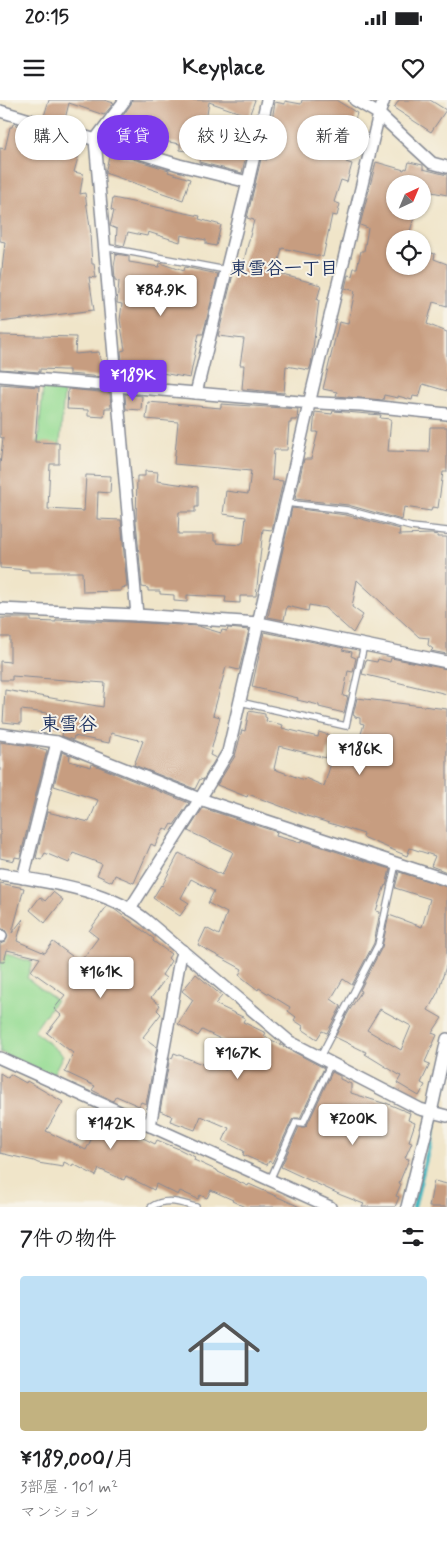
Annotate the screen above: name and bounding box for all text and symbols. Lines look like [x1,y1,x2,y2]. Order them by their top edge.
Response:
text: 20:15 [25,5,69,30]
icon: menu [20,54,48,82]
text: Keyplace [182,54,265,82]
icon: heart [399,54,427,82]
chip: 購入 [15,115,87,160]
chip: 賃貸 [97,115,169,160]
chip: 絞り込み [179,115,287,160]
chip: 新着 [297,115,369,160]
north arrow [386,175,431,220]
map controls [386,175,431,275]
button: locate [386,230,431,275]
district label: 東雪谷一丁目 [230,257,338,281]
pin: ¥84.9K [120,274,202,317]
text: ¥84.9K [136,280,186,301]
pin: ¥189K [98,360,168,402]
text: ¥189K [111,365,155,386]
district label: 東雪谷 [40,712,98,737]
pin: ¥186K [325,734,395,776]
text: ¥186K [338,739,382,760]
pin: ¥161K [66,956,136,999]
text: ¥161K [80,962,122,983]
pin: ¥167K [203,1038,273,1080]
text: ¥167K [215,1043,261,1064]
pin: ¥200K [318,1104,388,1146]
pin: ¥142K [76,1108,146,1150]
text: ¥200K [329,1109,377,1130]
text: ¥142K [88,1113,134,1134]
icon: filters [399,1223,427,1251]
text: 7件の物件 [20,1225,117,1253]
icon: home [179,1309,269,1399]
text: ¥189,000/月 [20,1445,135,1473]
text: 3部屋 · 101 m² [20,1477,118,1498]
text: マンション [20,1502,99,1523]

